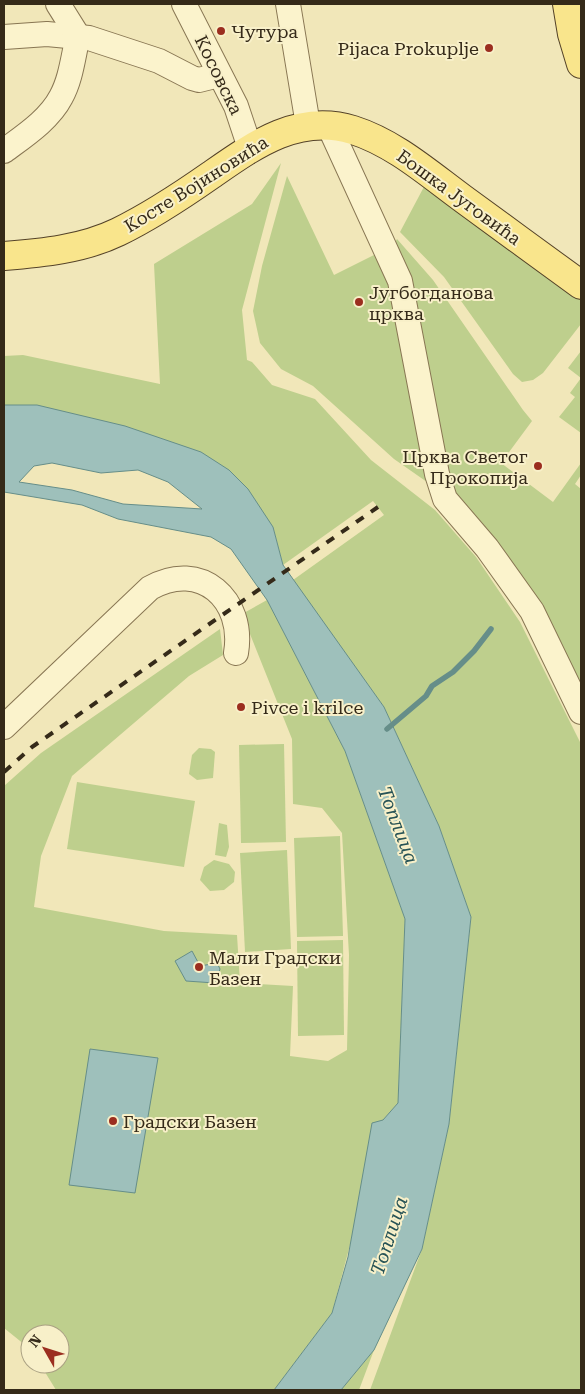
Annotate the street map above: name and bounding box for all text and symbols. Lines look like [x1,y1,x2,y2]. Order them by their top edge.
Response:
place label: Чутура [231,21,298,42]
marker: Чутура [215,25,227,37]
street label: Косовска [191,32,247,118]
place label: Pijaca Prokuplje [337,38,479,59]
marker: Pijaca Prokuplje [483,42,495,54]
street label: Косте Војиновића [120,131,272,237]
street label: Бошка Југовића [393,145,525,249]
place label: Југбогданова црква [369,282,493,324]
marker: Југбогданова црква [353,296,365,308]
place label: Црква Светог Прокопија [402,446,528,488]
marker: Црква Светог Прокопија [532,460,544,472]
place label: Pivce i krilce [251,697,363,718]
marker: Pivce i krilce [235,701,247,713]
water label: Топлица [373,783,423,867]
place label: Мали Градски Базен [209,947,341,989]
marker: Мали Градски Базен [193,961,205,973]
place label: Градски Базен [123,1111,257,1132]
marker: Градски Базен [107,1115,119,1127]
water label: Топлица [366,1194,412,1278]
north arrow [20,1324,70,1374]
text: N [25,1331,45,1350]

